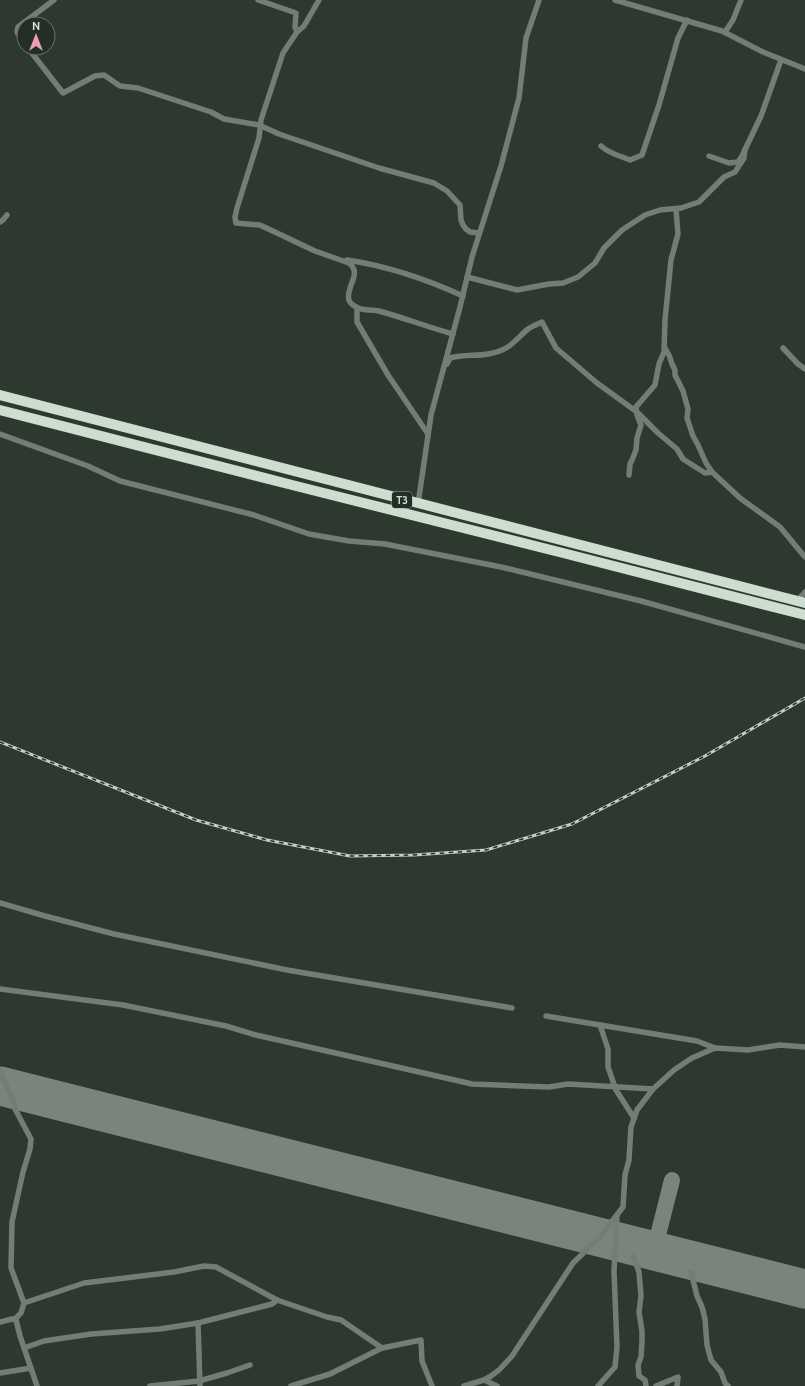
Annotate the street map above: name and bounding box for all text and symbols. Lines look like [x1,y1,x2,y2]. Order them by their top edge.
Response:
north arrow [16,16,56,56]
text: N [32,20,40,32]
road number: T3 [392,492,412,508]

